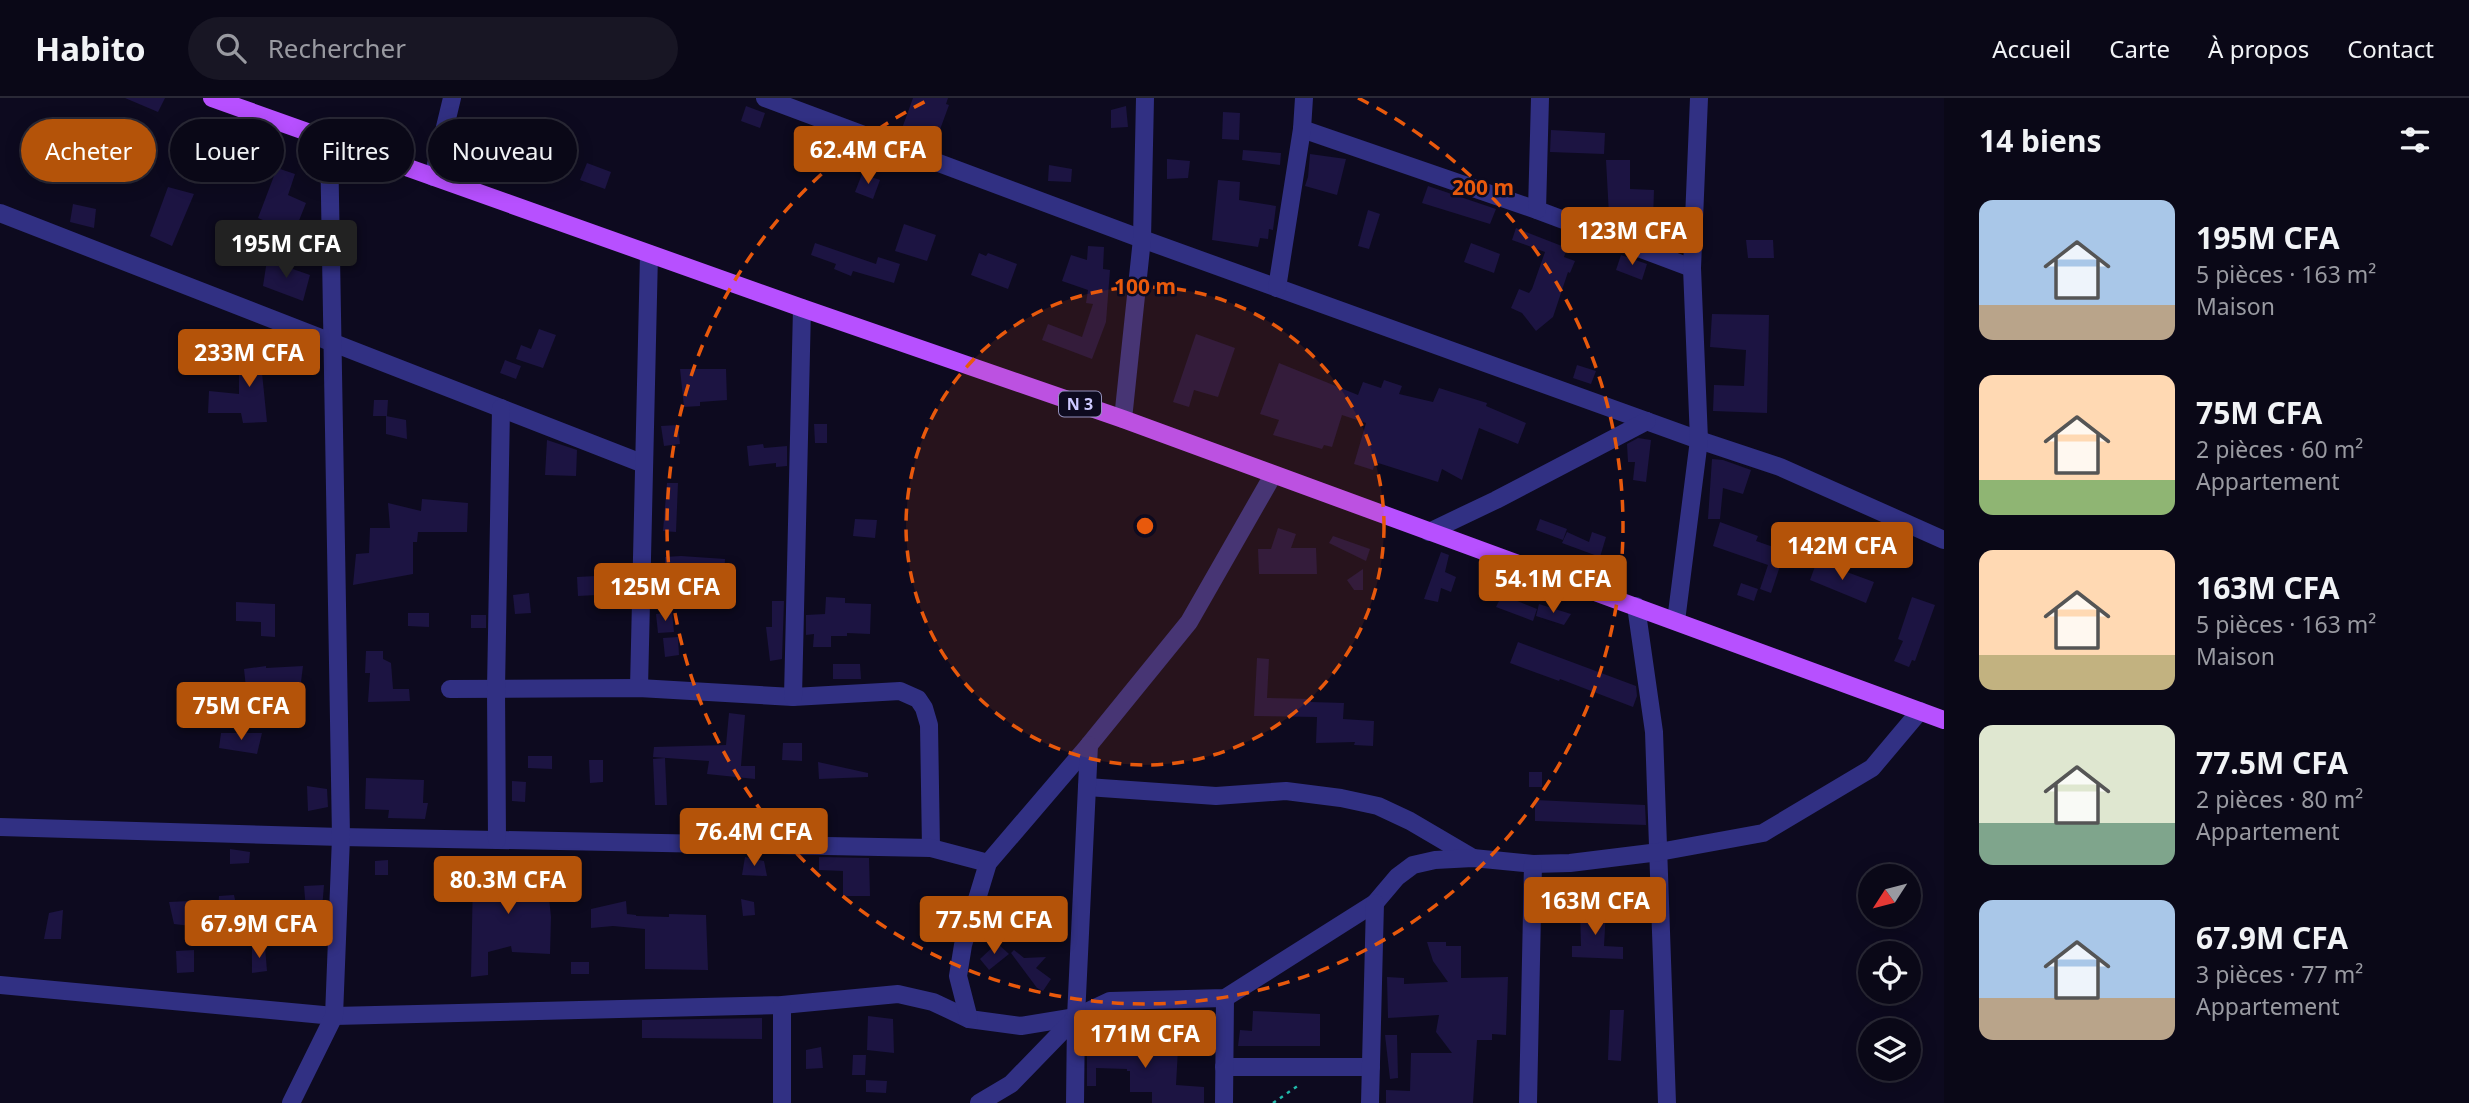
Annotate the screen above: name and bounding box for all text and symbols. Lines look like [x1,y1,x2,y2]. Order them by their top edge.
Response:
search box [188,17,678,80]
text: Habito [35,26,146,71]
icon: search [212,29,250,67]
text: Rechercher [268,30,406,66]
text: Accueil [1992,32,2071,65]
text: Carte [2109,32,2170,65]
text: À propos [2208,32,2309,65]
text: Contact [2347,32,2434,65]
chip: Acheter [21,119,156,182]
chip: Louer [170,119,284,182]
chip: Filtres [298,119,414,182]
chip: Nouveau [428,119,577,182]
text: 14 biens [1979,120,2102,161]
icon: filters [2396,121,2434,159]
pin: 62.4M CFA [788,126,948,186]
text: 62.4M CFA [810,133,926,165]
text: 200 m [1452,173,1514,201]
pin: 123M CFA [1560,208,1704,267]
text: 123M CFA [1577,214,1687,246]
text: 195M CFA [2196,217,2339,258]
pin: 195M CFA [214,220,358,280]
text: 195M CFA [231,227,341,259]
icon: home [2035,228,2119,312]
text: 5 pièces · 163 m² [2196,258,2376,290]
text: 100 m [1114,272,1176,300]
text: Maison [2196,290,2275,322]
pin: 233M CFA [177,330,321,389]
text: 233M CFA [194,336,304,368]
road number: N 3 [1059,392,1101,416]
text: 75M CFA [2196,392,2322,433]
icon: home [2035,403,2119,487]
text: 2 pièces · 60 m² [2196,433,2363,465]
text: Appartement [2196,465,2340,497]
centre of rings [1133,514,1157,538]
pin: 142M CFA [1770,522,1914,582]
text: 142M CFA [1787,529,1897,561]
pin: 54.1M CFA [1473,556,1633,615]
text: 54.1M CFA [1495,562,1611,594]
pin: 125M CFA [593,564,737,623]
text: 163M CFA [2196,567,2339,608]
text: 125M CFA [610,570,720,602]
icon: home [2035,578,2119,662]
text: 5 pièces · 163 m² [2196,608,2376,640]
text: Maison [2196,640,2275,672]
pin: 75M CFA [176,682,306,742]
text: 75M CFA [193,689,289,721]
text: 77.5M CFA [2196,742,2348,783]
icon: home [2035,753,2119,837]
text: 2 pièces · 80 m² [2196,783,2363,815]
pin: 76.4M CFA [674,808,834,868]
text: 76.4M CFA [696,815,812,847]
text: Appartement [2196,815,2340,847]
pin: 80.3M CFA [428,856,588,916]
text: 80.3M CFA [450,863,566,895]
north arrow [1858,864,1922,928]
map controls [1858,864,1921,1081]
pin: 163M CFA [1523,878,1667,937]
text: 163M CFA [1540,884,1650,916]
pin: 77.5M CFA [914,896,1074,956]
pin: 67.9M CFA [179,900,339,960]
text: 77.5M CFA [936,903,1052,935]
text: 67.9M CFA [201,907,317,939]
text: 67.9M CFA [2196,917,2348,958]
icon: home [2035,928,2119,1012]
button: locate [1858,941,1921,1004]
text: 3 pièces · 77 m² [2196,958,2363,990]
text: Appartement [2196,990,2340,1022]
pin: 171M CFA [1073,1010,1217,1070]
text: 171M CFA [1090,1017,1200,1049]
button: layers [1858,1018,1921,1081]

